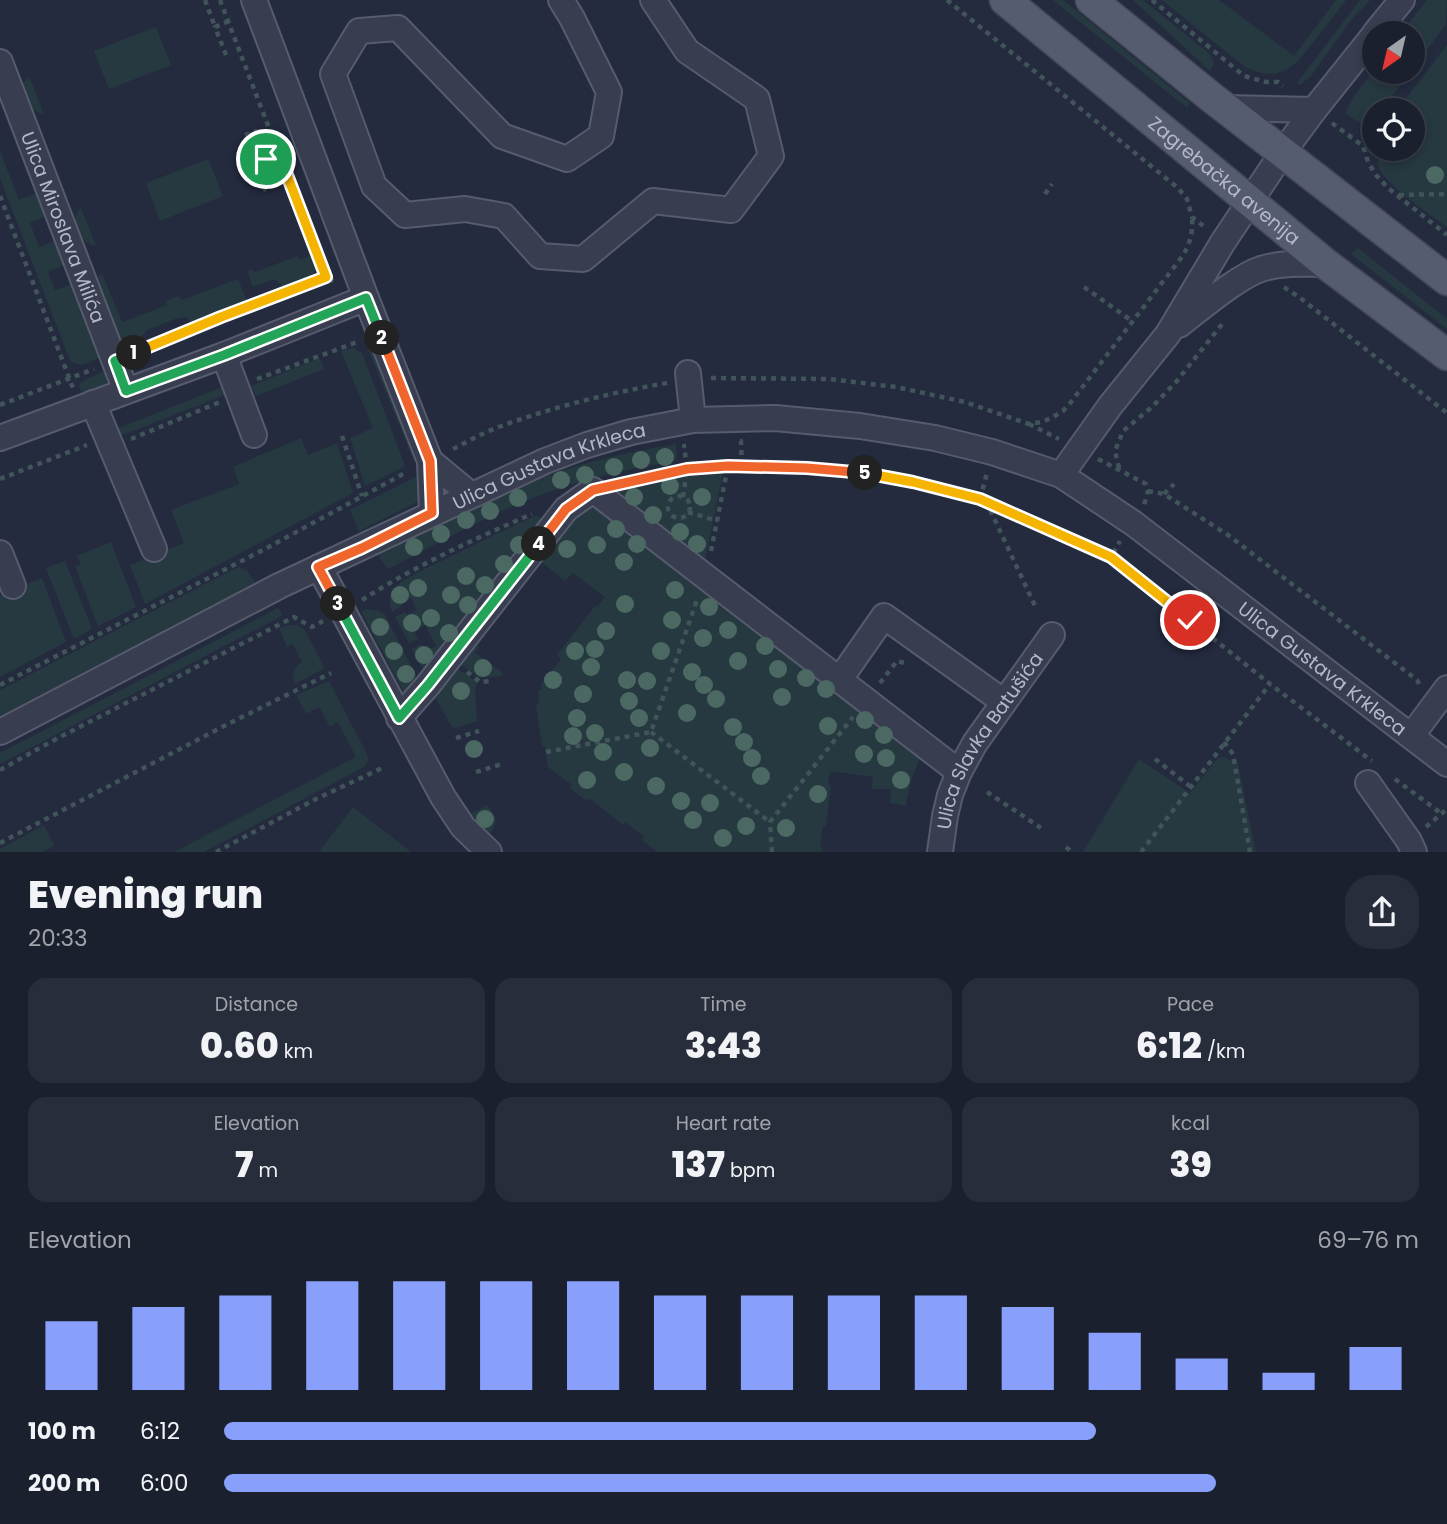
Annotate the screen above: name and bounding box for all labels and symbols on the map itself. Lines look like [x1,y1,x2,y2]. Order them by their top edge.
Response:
north arrow [1362,21,1424,84]
street label: Zagrebačka avenija [1142,110,1306,251]
street label: Ulica Miroslava Milića [14,128,112,327]
pin [236,129,296,189]
pin: 2 [364,320,400,356]
pin: 1 [116,336,152,370]
street label: Ulica Gustava Krkleca [448,416,648,517]
pin: 5 [848,456,882,490]
pin: 4 [522,526,556,562]
pin: 3 [320,586,356,622]
pin [1160,590,1220,650]
street label: Ulica Gustava Krkleca [1232,595,1412,742]
street label: Ulica Slavka Batušića [930,647,1050,831]

